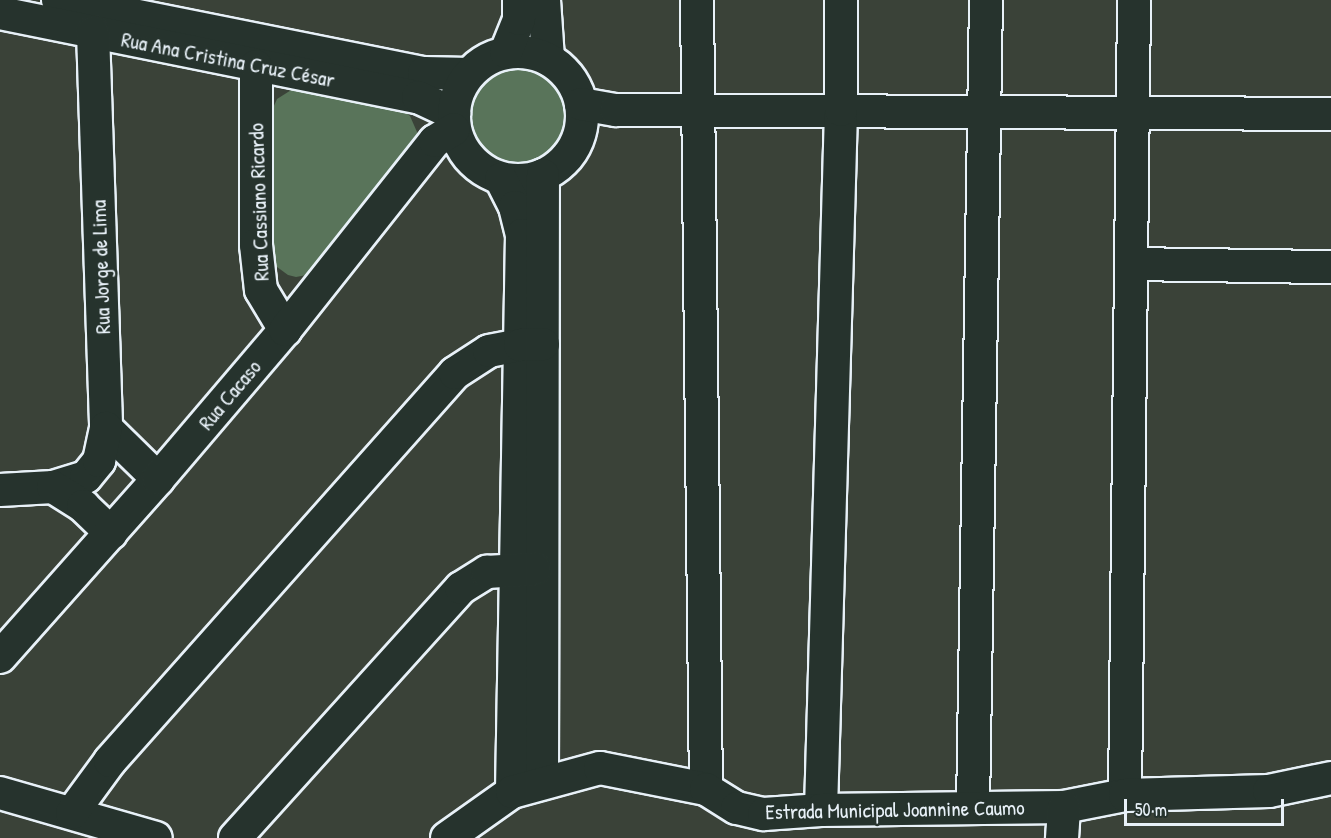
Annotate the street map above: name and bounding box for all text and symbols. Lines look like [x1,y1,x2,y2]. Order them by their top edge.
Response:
street label: Rua Ana Cristina Cruz César [119,27,337,93]
street label: Rua Cassiano Ricardo [244,123,274,281]
street label: Rua Jorge de Lima [86,199,116,335]
street label: Rua Cacaso [193,355,267,435]
scale bar [1127,787,1288,825]
street label: Estrada Municipal Joannine Caumo [765,795,1025,825]
text: 50 m [1135,797,1167,822]

